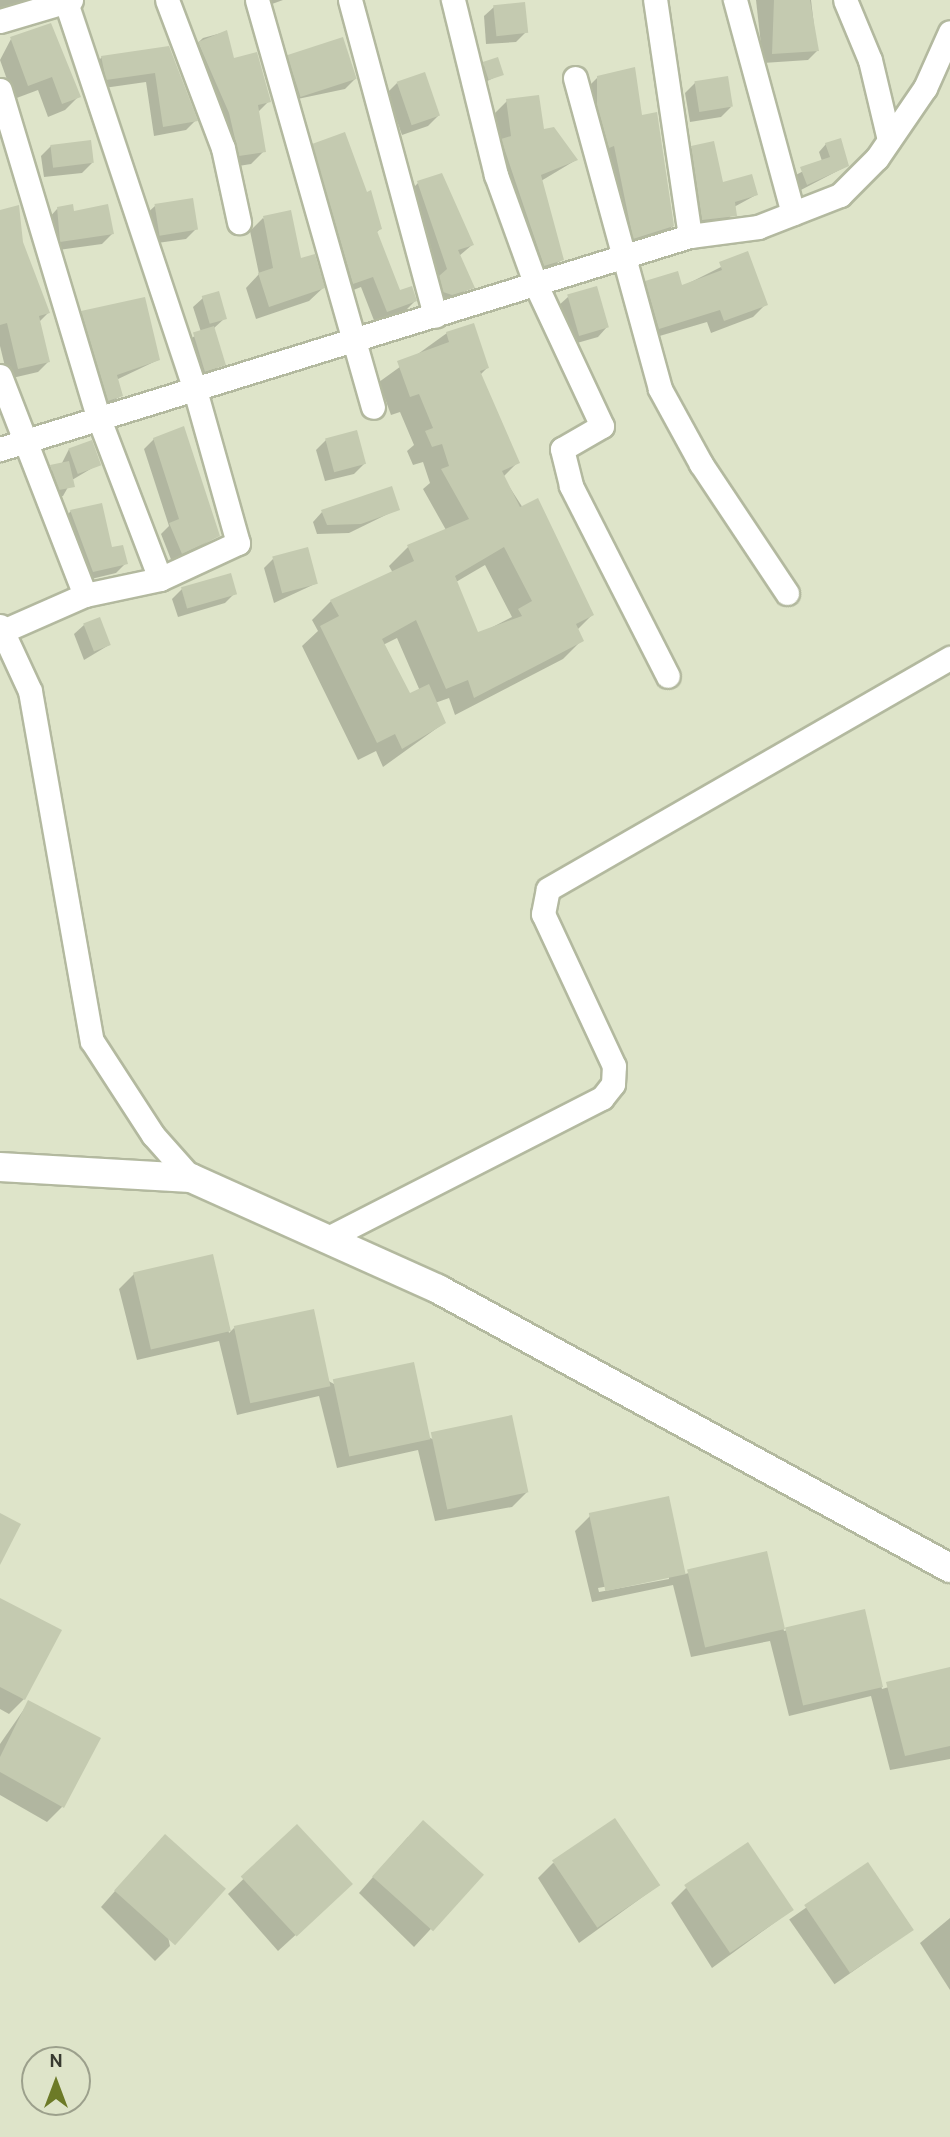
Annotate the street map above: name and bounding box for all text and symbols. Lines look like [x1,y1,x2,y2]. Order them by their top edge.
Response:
north arrow [21,2046,91,2116]
text: N [49,2050,63,2074]

